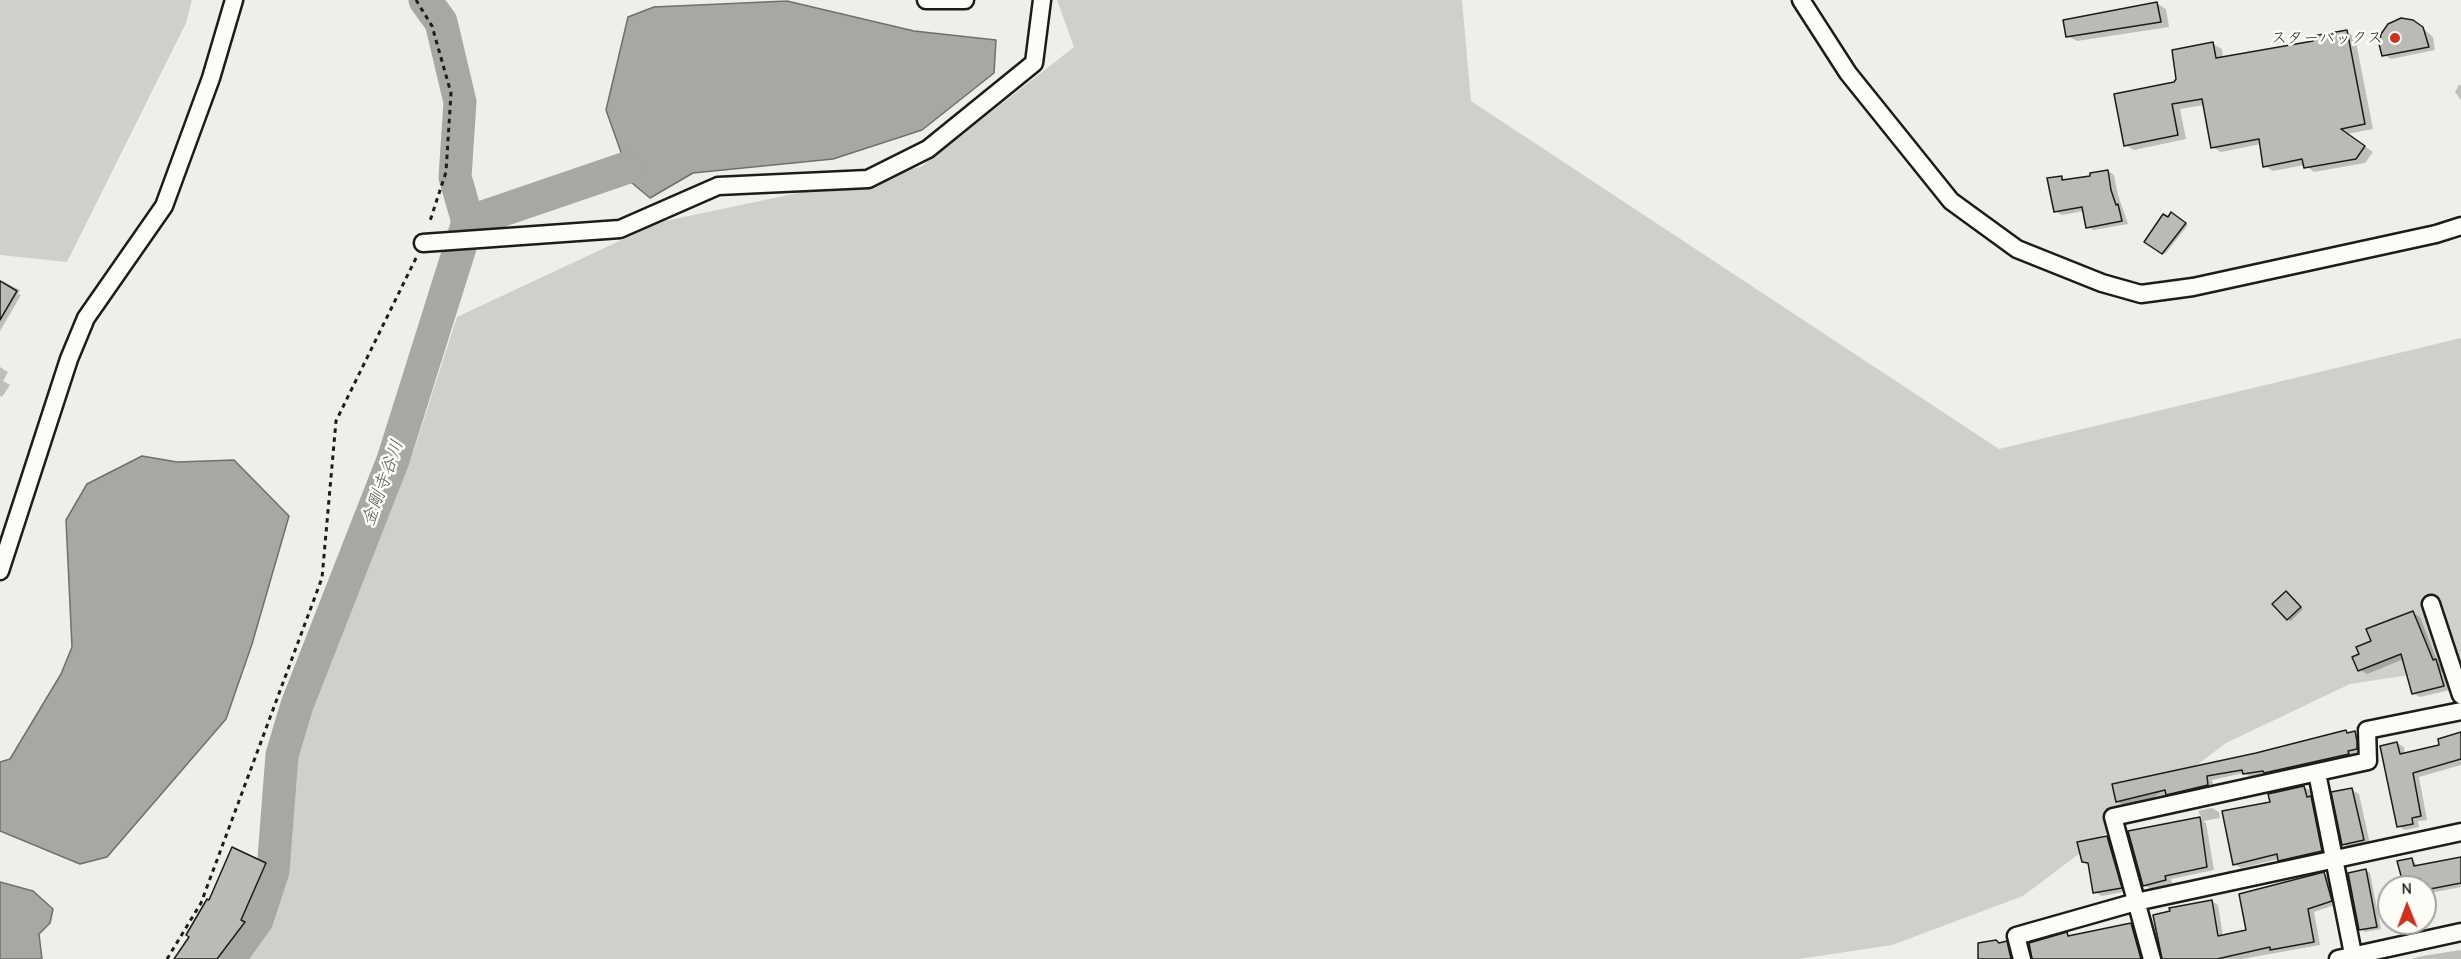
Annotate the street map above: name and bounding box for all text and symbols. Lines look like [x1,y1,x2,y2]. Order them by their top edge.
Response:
place label: スターバックス [2271,28,2383,48]
marker: スターバックス [2388,31,2402,45]
water label: 金剛寺谷川 [357,437,409,529]
north arrow [2377,875,2437,935]
text: N [2401,880,2412,898]

